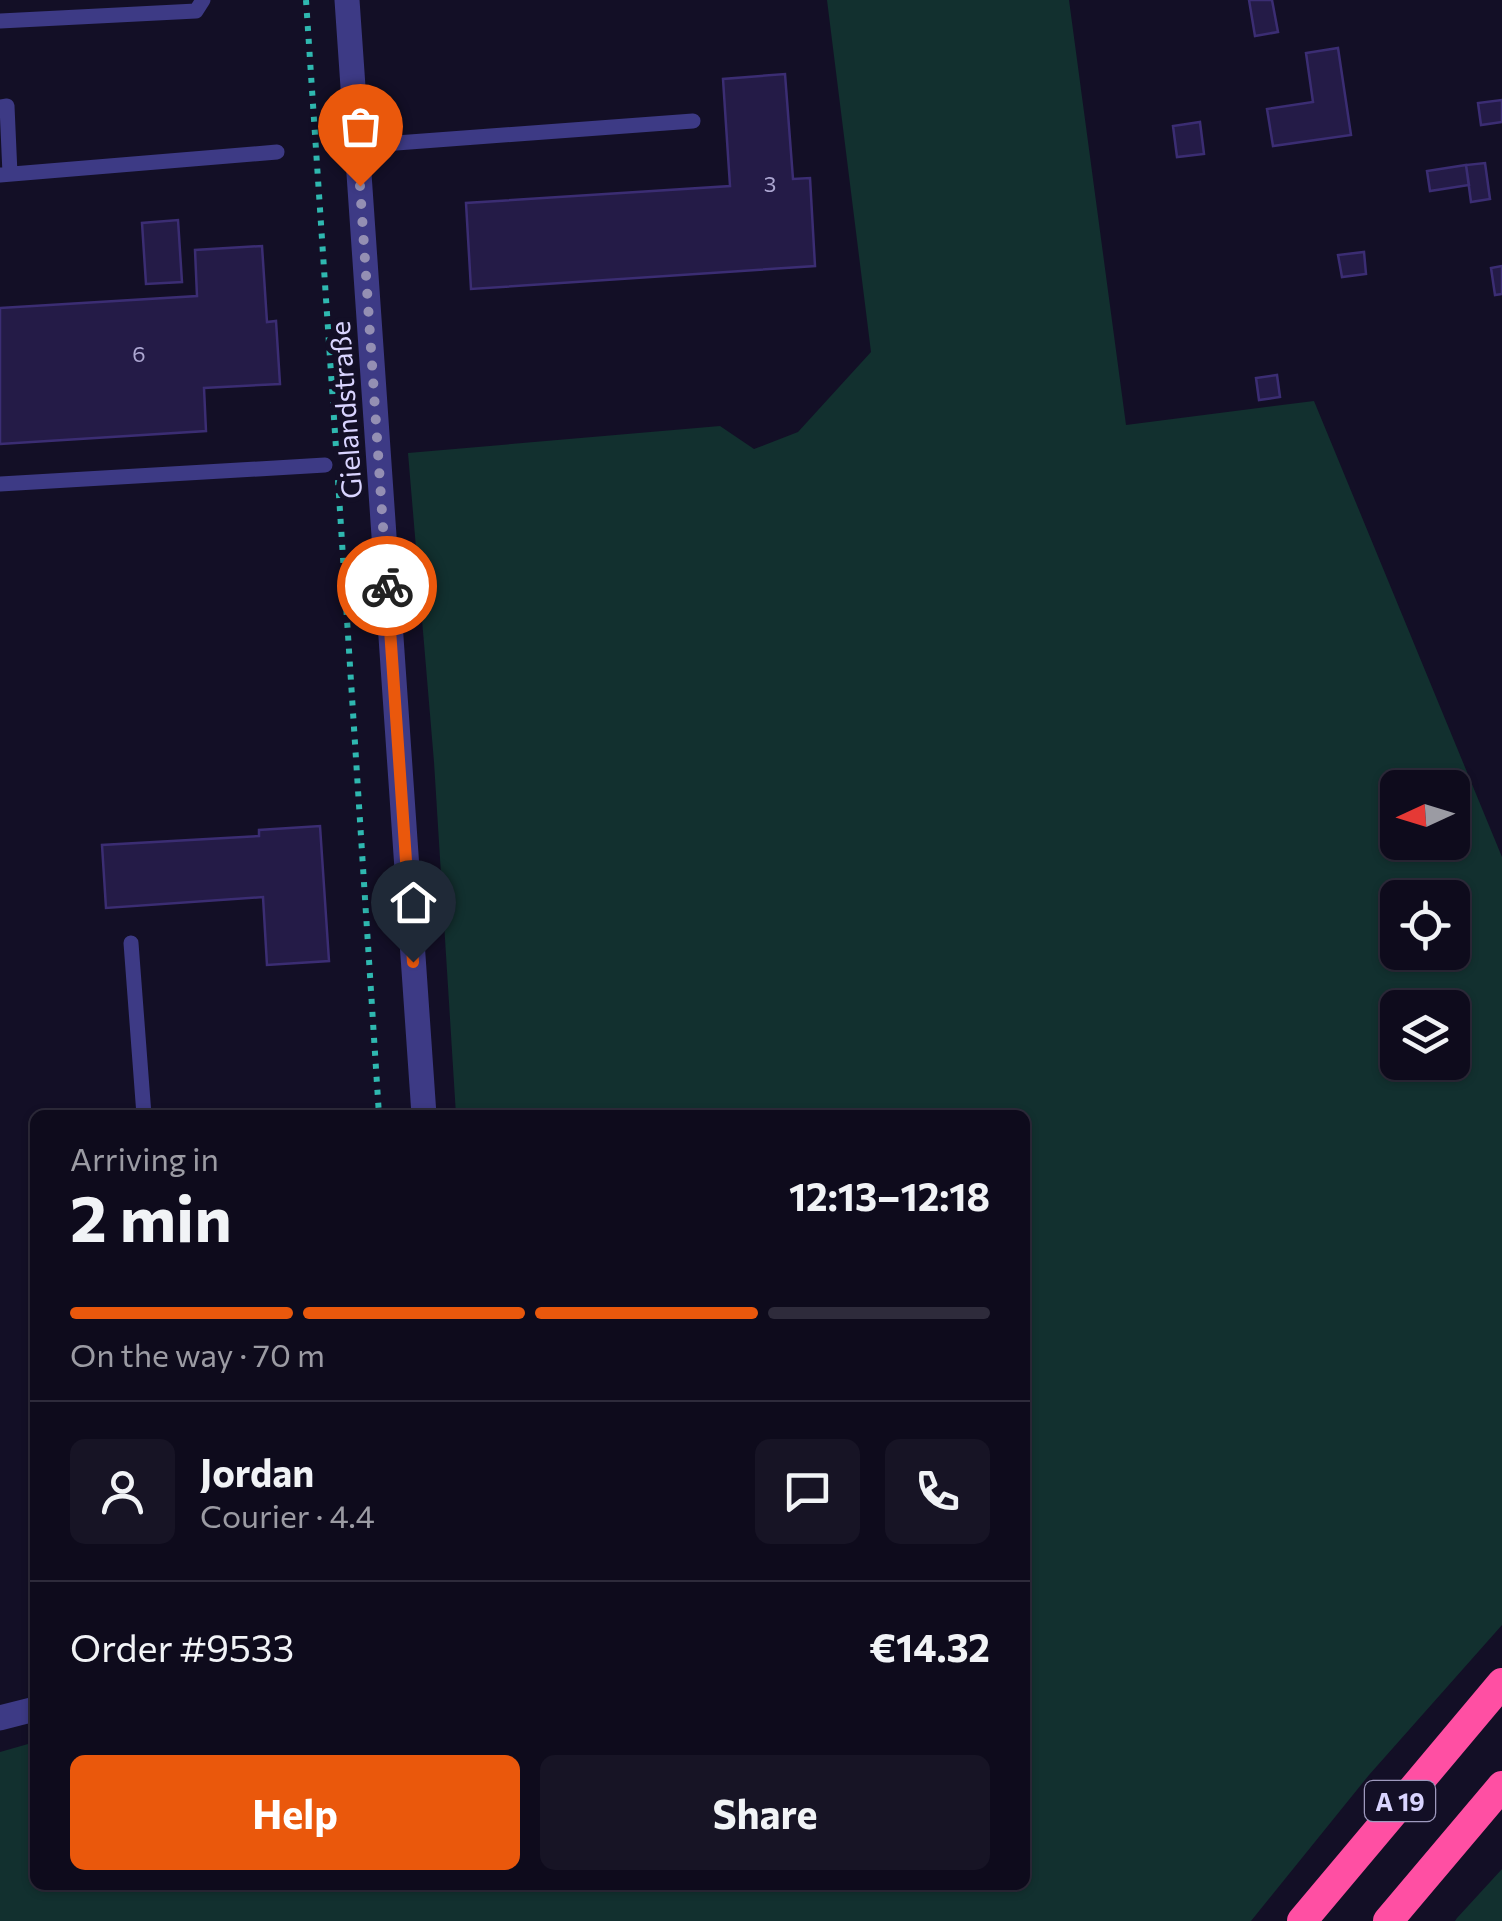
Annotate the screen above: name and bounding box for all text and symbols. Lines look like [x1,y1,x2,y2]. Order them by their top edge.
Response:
pin [318,84,403,187]
icon: bag [333,99,388,154]
house number: 3 [764,170,776,197]
street label: Gielandstraße [322,320,368,500]
house number: 6 [132,340,146,367]
courier [337,536,437,636]
icon: bike [360,559,415,614]
north arrow [1380,770,1470,860]
map controls [1380,770,1470,1080]
pin [371,860,456,963]
icon: home [386,875,441,930]
button: locate [1380,880,1470,970]
button: layers [1380,990,1470,1080]
text: Arriving in [70,1138,219,1178]
text: 12:13–12:18 [789,1172,990,1219]
text: 2 min [70,1176,232,1255]
text: On the way · 70 m [70,1334,325,1374]
button: person [70,1439,175,1544]
button: chat [755,1439,860,1544]
button: phone [885,1439,990,1544]
text: Jordan [200,1448,314,1495]
text: Courier · 4.4 [200,1495,375,1535]
text: Order #9533 [70,1623,294,1670]
text: €14.32 [869,1623,990,1670]
button: Help [70,1755,520,1870]
button: Share [540,1755,990,1870]
road number: A 19 [1365,1781,1435,1821]

